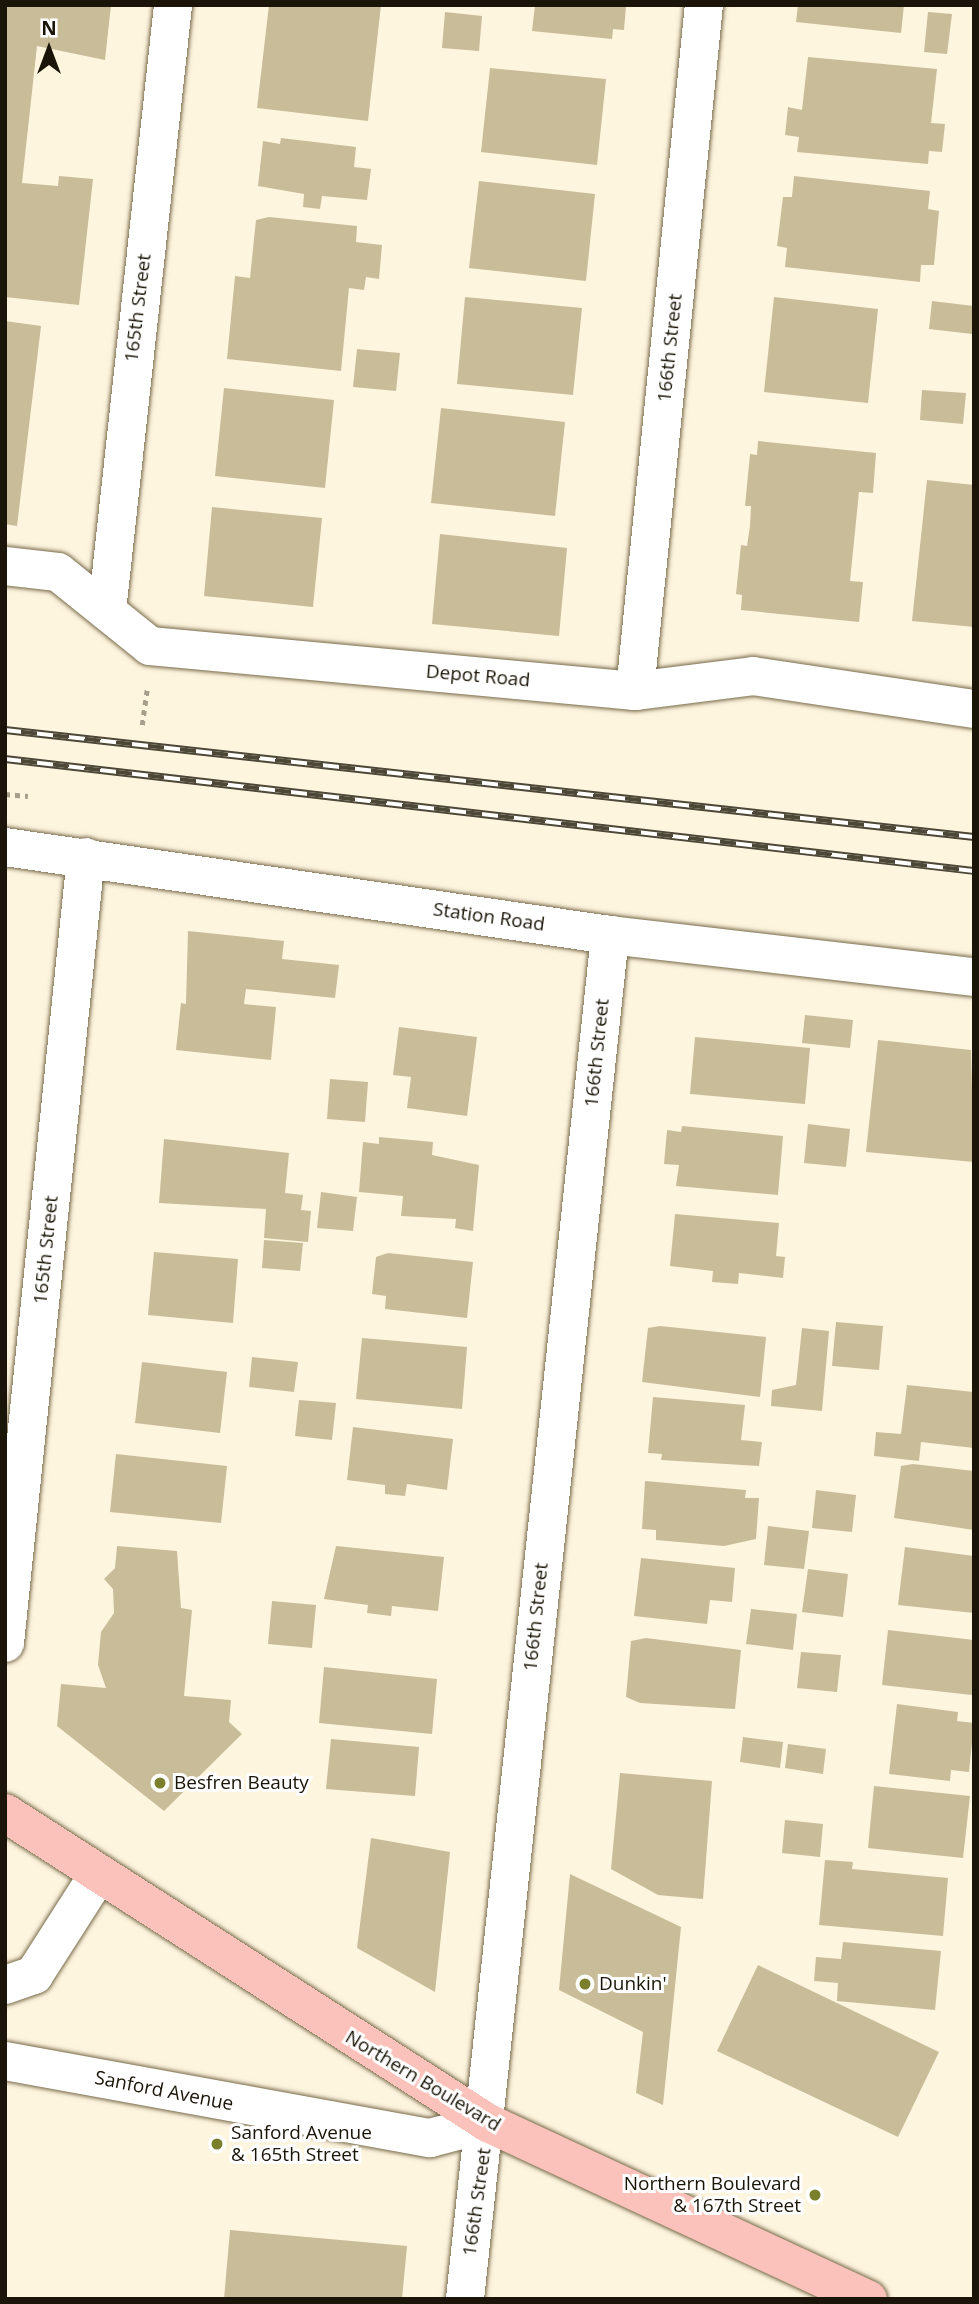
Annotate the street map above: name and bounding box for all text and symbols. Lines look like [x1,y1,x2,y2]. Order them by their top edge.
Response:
north arrow [14,14,84,84]
text: N [41,15,57,41]
street label: 165th Street [120,253,156,363]
street label: 166th Street [653,293,687,403]
street label: Depot Road [425,660,531,692]
street label: Station Road [432,898,546,936]
street label: 166th Street [580,998,614,1108]
street label: 165th Street [29,1195,63,1305]
street label: 166th Street [519,1562,553,1672]
place label: Besfren Beauty [174,1772,309,1794]
marker: Besfren Beauty [152,1775,168,1791]
place label: Dunkin' [599,1973,667,1995]
marker: Dunkin' [577,1976,593,1992]
street label: Northern Boulevard [341,2026,505,2136]
street label: Sanford Avenue [93,2066,235,2116]
place label: Sanford Avenue & 165th Street [231,2122,372,2166]
marker: Sanford Avenue & 165th Street [209,2136,225,2152]
street label: 166th Street [458,2146,496,2258]
place label: Northern Boulevard & 167th Street [624,2173,801,2217]
marker: Northern Boulevard & 167th Street [807,2187,823,2203]

